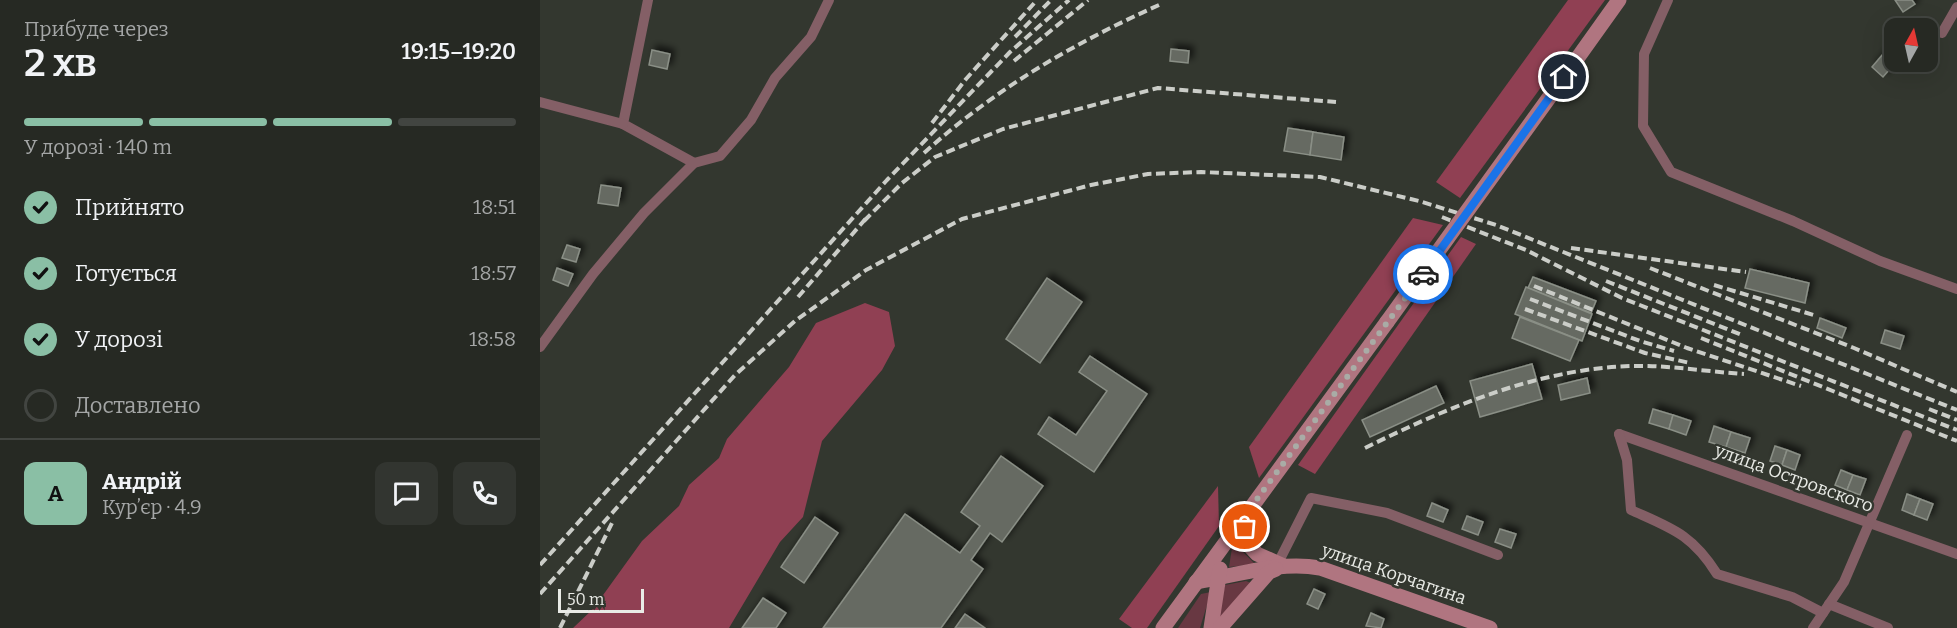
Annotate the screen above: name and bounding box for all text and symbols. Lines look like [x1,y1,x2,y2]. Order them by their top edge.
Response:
text: Прибуде через [24,17,169,41]
north arrow [1884,18,1938,72]
map controls [1884,18,1938,72]
text: 19:15–19:20 [402,38,516,65]
text: 2 хв [24,40,97,86]
pin [1538,51,1589,102]
icon: home [1547,60,1580,93]
text: У дорозі · 140 m [24,135,172,159]
icon: check [24,191,57,224]
text: Прийнято [75,194,184,221]
text: 18:51 [473,195,516,219]
courier [1393,244,1453,304]
icon: check [24,257,57,290]
icon: car [1407,258,1440,291]
text: Готується [75,260,177,287]
text: 18:57 [471,261,516,285]
icon: check [24,323,57,356]
text: У дорозі [75,326,163,353]
text: 18:58 [469,327,516,351]
text: Доставлено [75,392,201,419]
street label: улица Островского [1711,439,1876,517]
button: chat [375,462,438,525]
button: phone [453,462,516,525]
text: Андрій [102,468,182,495]
text: А [48,480,63,507]
text: Кур’єр · 4.9 [102,495,202,519]
pin [1219,501,1270,552]
icon: bag [1228,510,1261,543]
street label: улица Корчагина [1318,539,1469,609]
scale bar [558,586,644,614]
text: 50 m [567,590,604,609]

